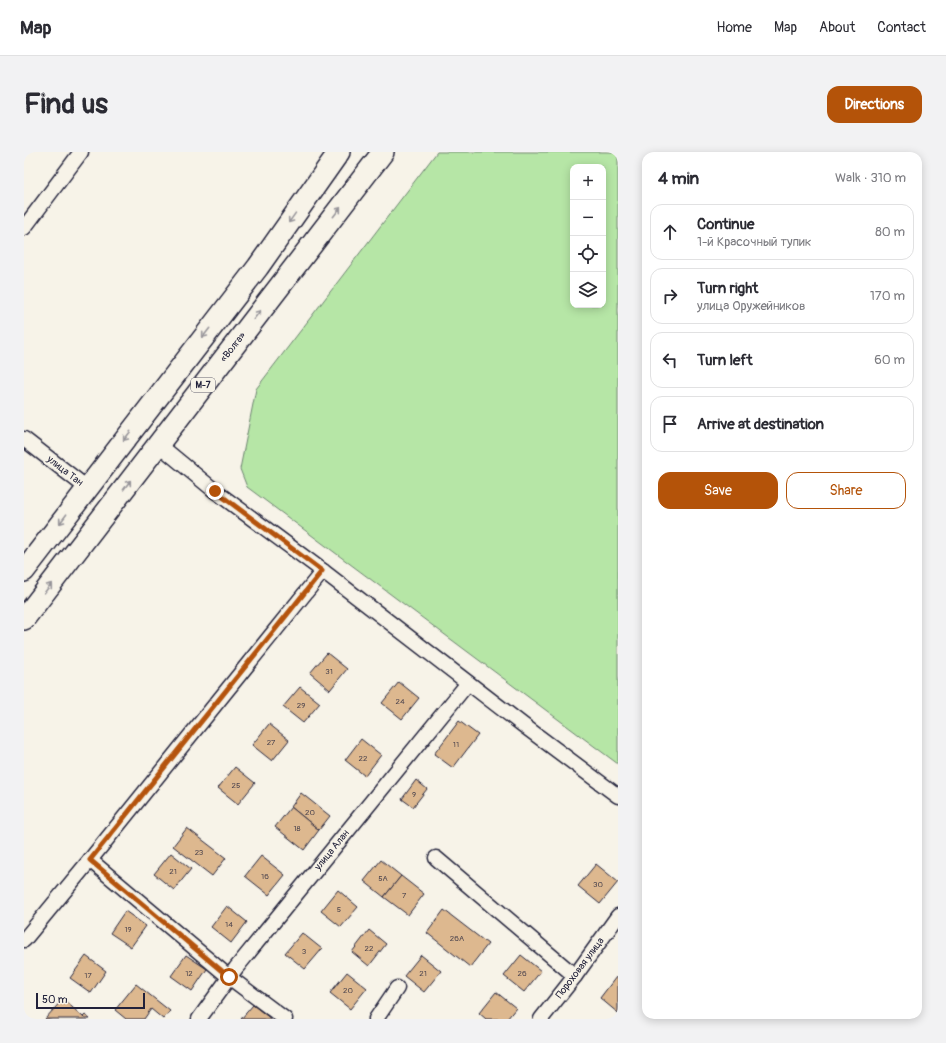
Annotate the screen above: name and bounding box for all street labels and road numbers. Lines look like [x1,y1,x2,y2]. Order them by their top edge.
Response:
street label: «Волга» [218,330,248,364]
road number: М-7 [191,378,215,392]
street label: улица Тан [44,453,85,489]
street label: улица Алан [311,827,352,873]
street label: Пороховая улица [553,935,607,1001]

